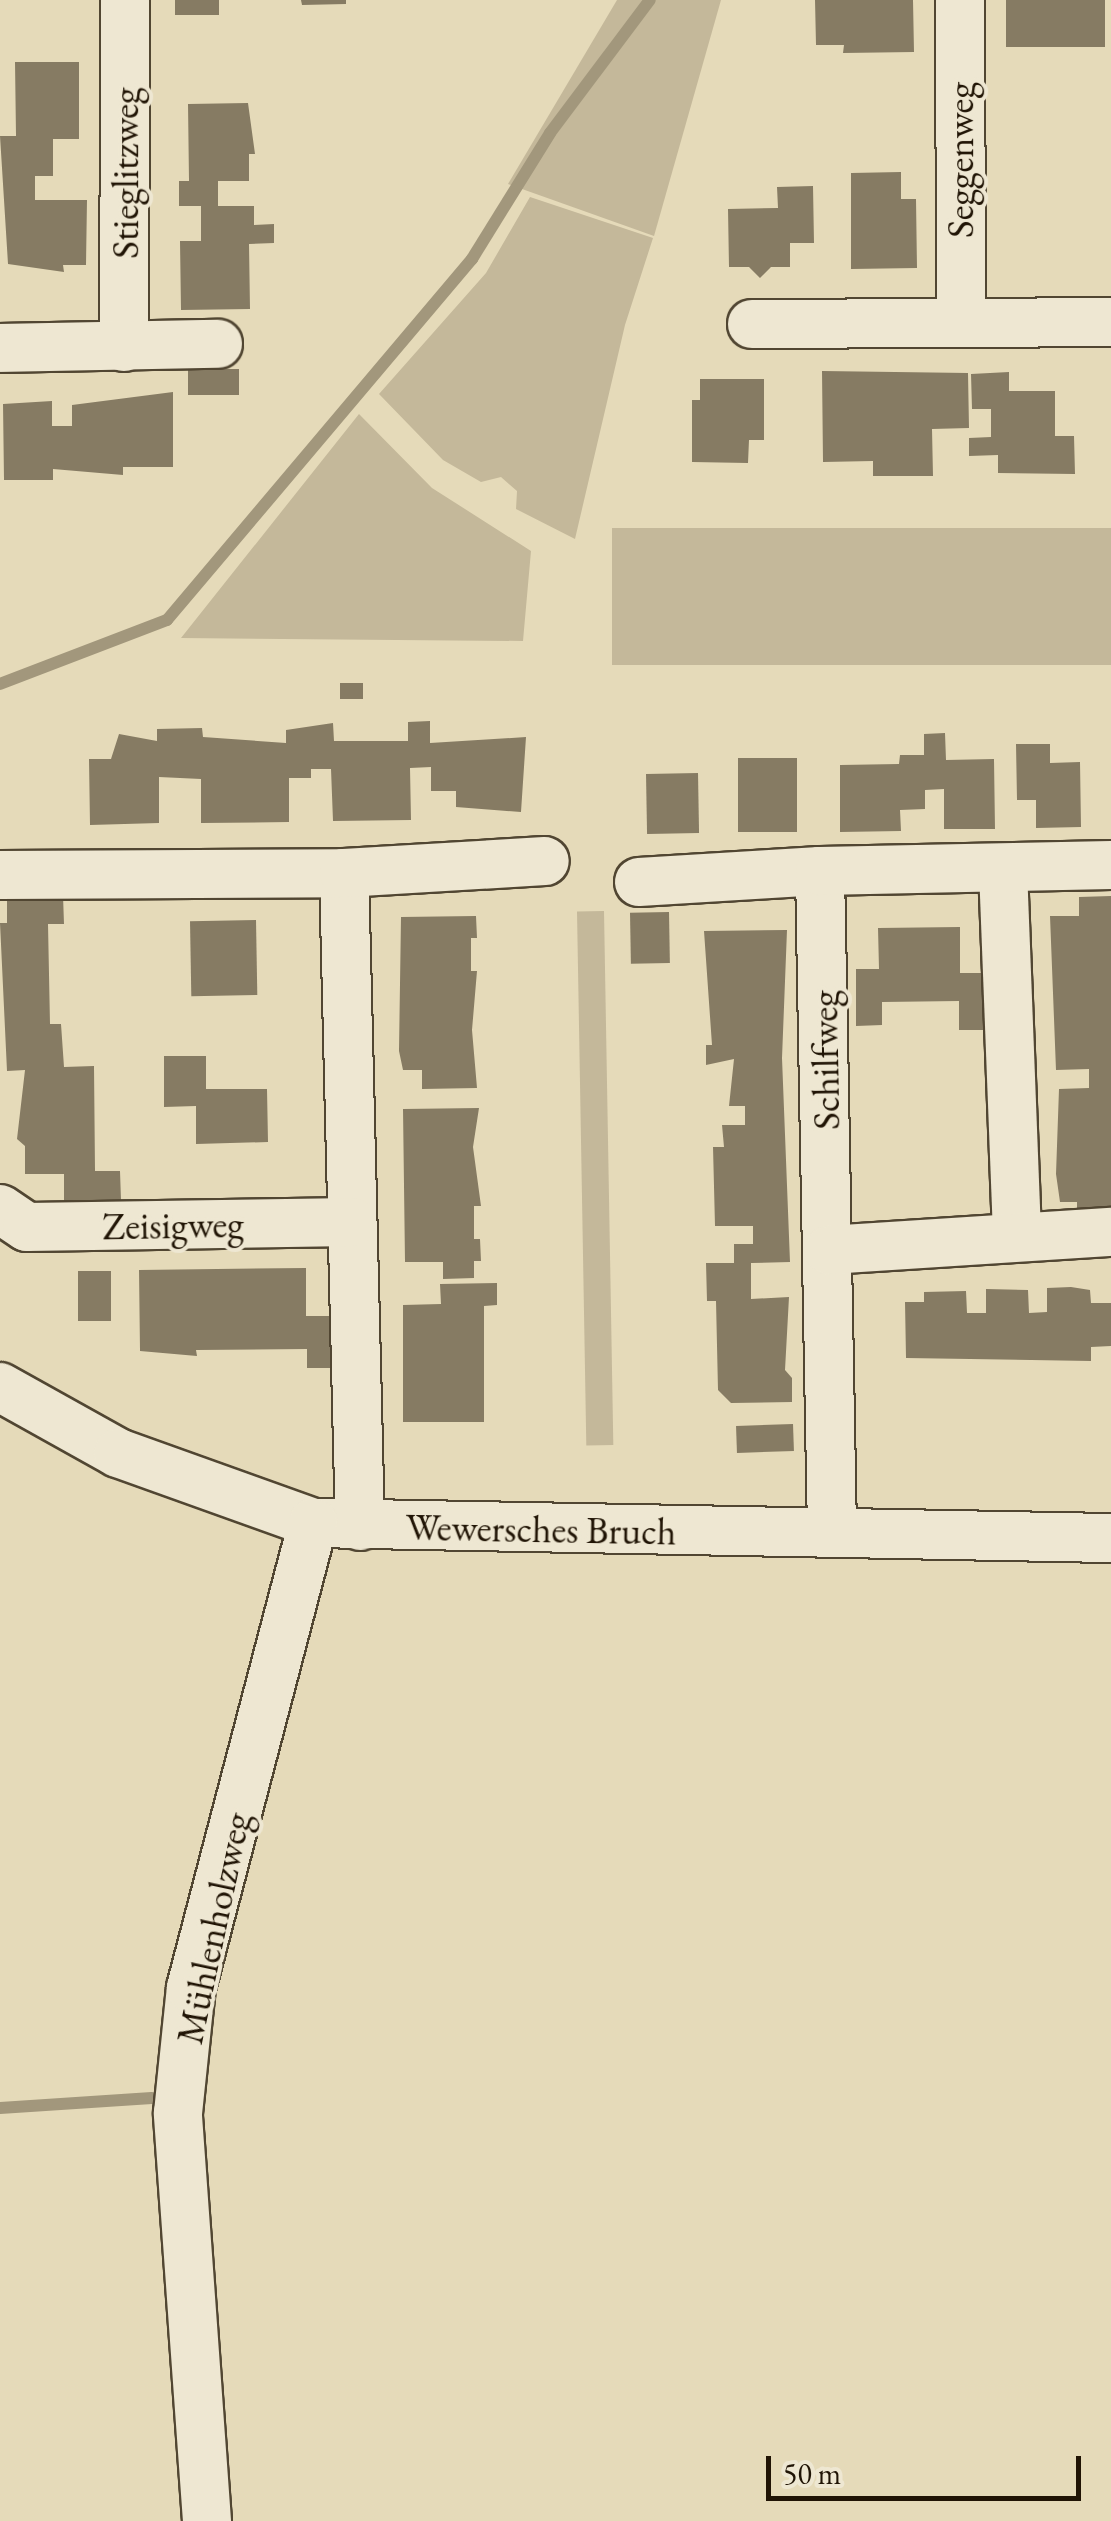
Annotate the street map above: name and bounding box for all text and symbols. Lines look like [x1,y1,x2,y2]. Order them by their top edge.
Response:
street label: Seggenweg [937,82,983,238]
street label: Stieglitzweg [102,87,148,259]
street label: Schilfweg [801,990,849,1130]
street label: Zeisigweg [102,1201,244,1249]
street label: Wewersches Bruch [405,1504,677,1554]
street label: Mühlenholzweg [166,1808,260,2048]
scale bar [771,2436,1086,2498]
text: 50 m [783,2454,841,2493]

